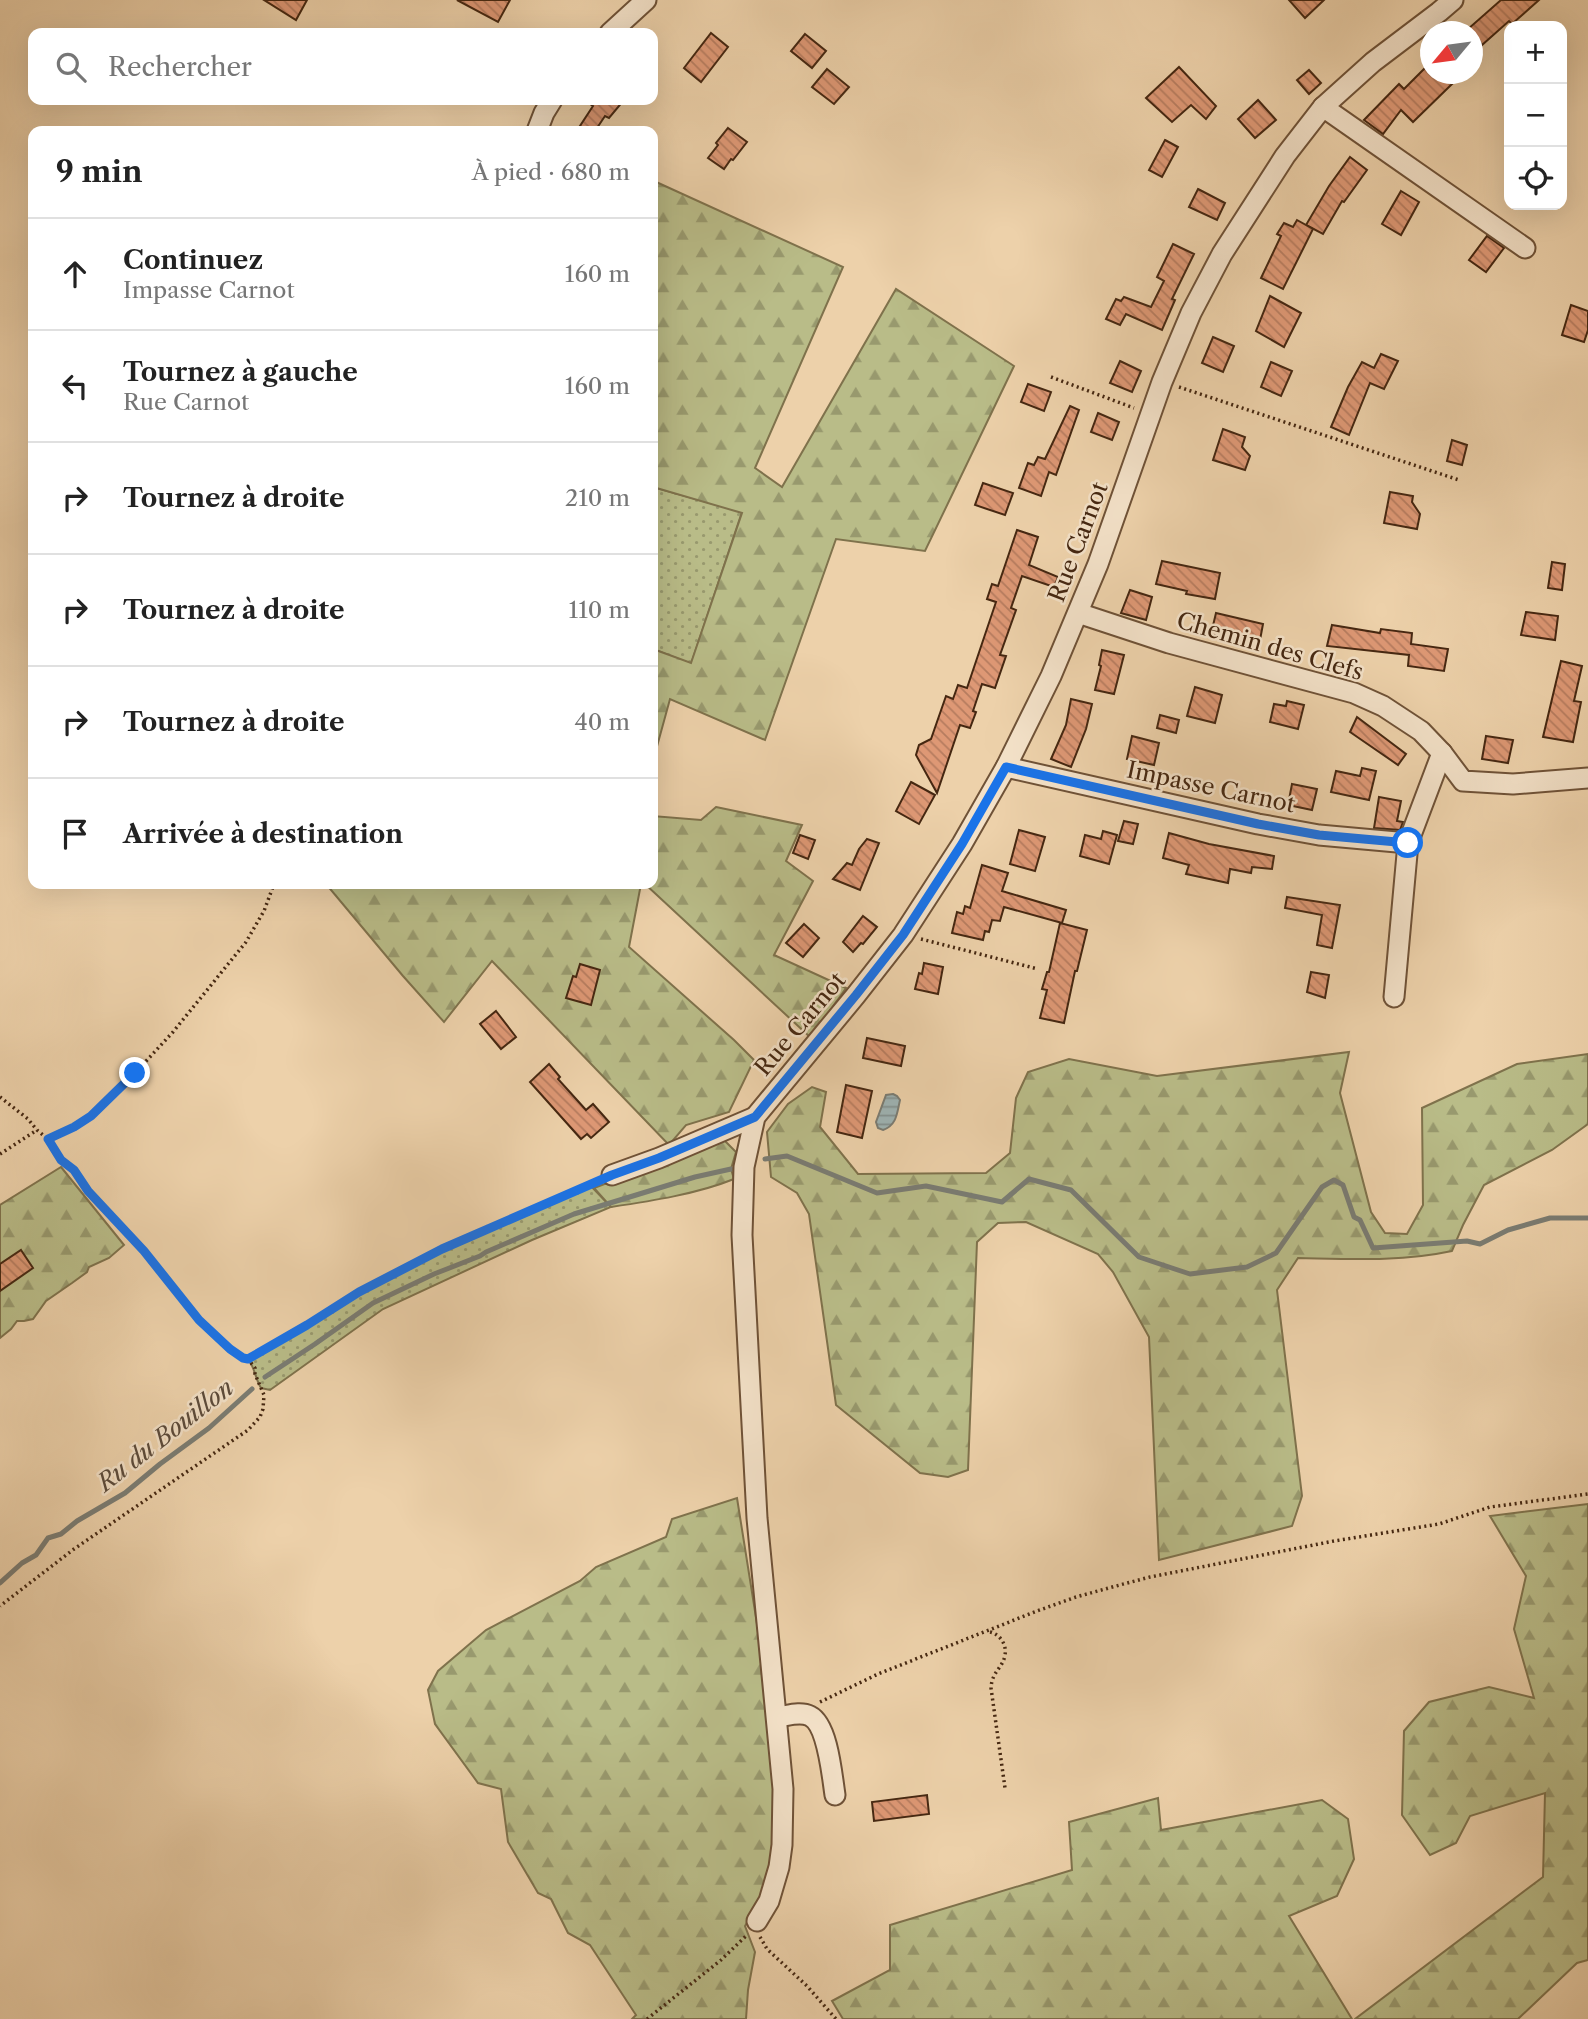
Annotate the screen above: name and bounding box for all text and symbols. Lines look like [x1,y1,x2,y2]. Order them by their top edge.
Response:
north arrow [1420,21,1483,84]
map controls [1504,21,1567,210]
button: + [1504,21,1567,84]
search box [28,28,658,105]
icon: search [52,48,90,86]
text: Rechercher [108,51,252,83]
button: − [1504,84,1567,147]
button: locate [1504,147,1567,210]
text: 9 min [56,153,143,190]
text: À pied · 680 m [472,158,630,186]
text: Continuez [123,244,263,276]
icon: ahead [56,255,94,293]
text: 160 m [565,260,630,288]
text: Impasse Carnot [123,276,295,304]
text: Tournez à gauche [123,356,358,388]
icon: left [56,367,94,405]
text: 160 m [565,372,630,400]
text: Rue Carnot [123,388,249,416]
street label: Rue Carnot [1042,478,1114,606]
icon: right [56,479,94,517]
text: Tournez à droite [123,482,345,514]
text: 210 m [565,484,630,512]
icon: right [56,591,94,629]
text: Tournez à droite [123,594,345,626]
text: 110 m [569,596,630,624]
street label: Chemin des Clefs [1174,606,1366,686]
icon: right [56,703,94,741]
text: Tournez à droite [123,706,345,738]
text: 40 m [575,708,630,736]
street label: Impasse Carnot [1124,755,1298,819]
icon: arrive [56,815,94,853]
text: Arrivée à destination [123,818,403,850]
route start [1392,827,1423,858]
street label: Rue Carnot [749,967,851,1081]
route end [119,1057,150,1088]
water label: Ru du Bouillon [89,1373,239,1499]

